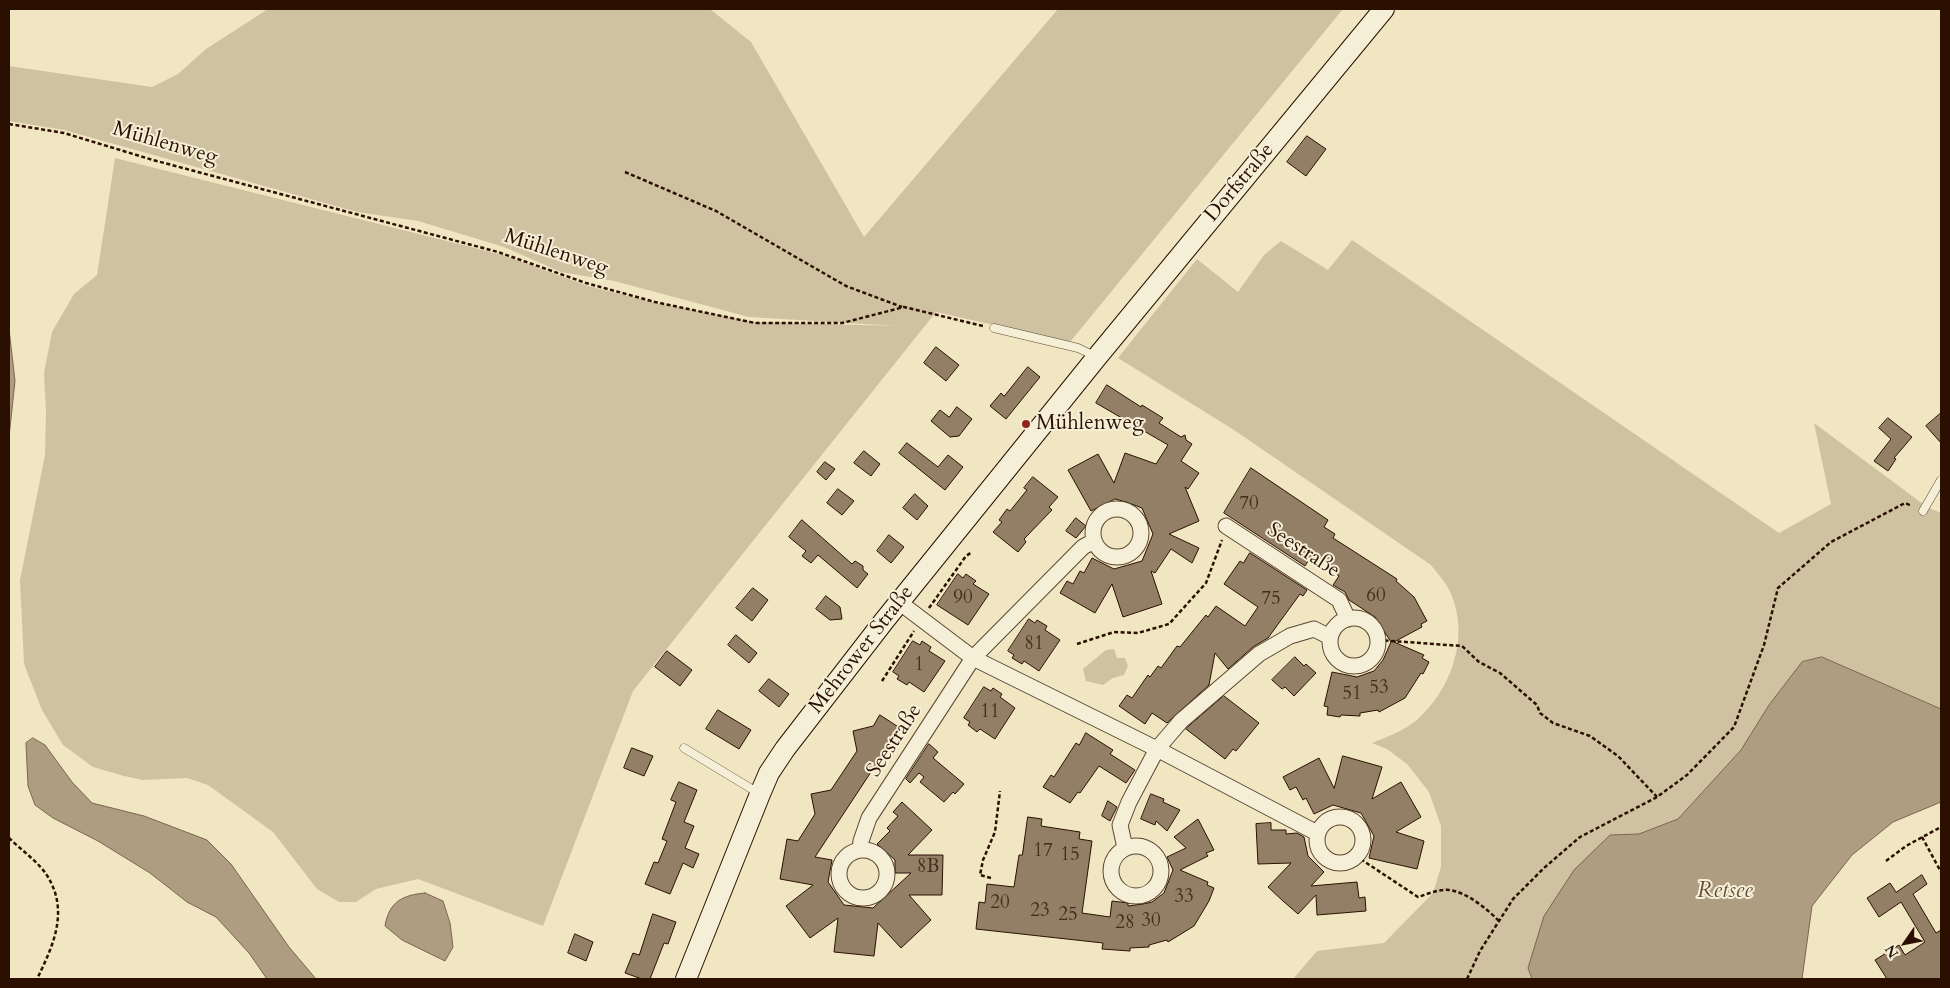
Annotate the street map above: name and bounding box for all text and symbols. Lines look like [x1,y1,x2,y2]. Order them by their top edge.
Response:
street label: Mühlenweg [110,117,220,171]
street label: Dorfstraße [1200,139,1280,227]
street label: Mühlenweg [501,224,611,282]
place label: Mühlenweg [1036,411,1144,437]
marker: Mühlenweg [1020,418,1032,430]
house number: 70 [1239,494,1259,516]
street label: Seestraße [1262,518,1344,584]
street label: Mehrower Straße [804,581,920,719]
house number: 60 [1366,586,1386,608]
house number: 90 [953,588,973,610]
house number: 75 [1261,589,1281,611]
house number: 81 [1024,634,1044,656]
house number: 1 [914,655,924,677]
house number: 53 [1369,678,1389,700]
house number: 51 [1342,684,1362,706]
street label: Seestraße [862,700,928,782]
house number: 11 [980,702,1000,724]
house number: 17 [1033,841,1053,863]
house number: 15 [1060,845,1080,867]
house number: 8B [917,857,939,879]
water label: Retsee [1697,879,1753,905]
house number: 33 [1174,887,1194,909]
house number: 20 [990,893,1010,915]
house number: 23 [1030,901,1050,923]
house number: 25 [1058,905,1078,927]
house number: 30 [1141,911,1161,933]
house number: 28 [1115,913,1135,935]
north arrow [1880,918,1930,968]
text: N [1881,941,1903,962]

